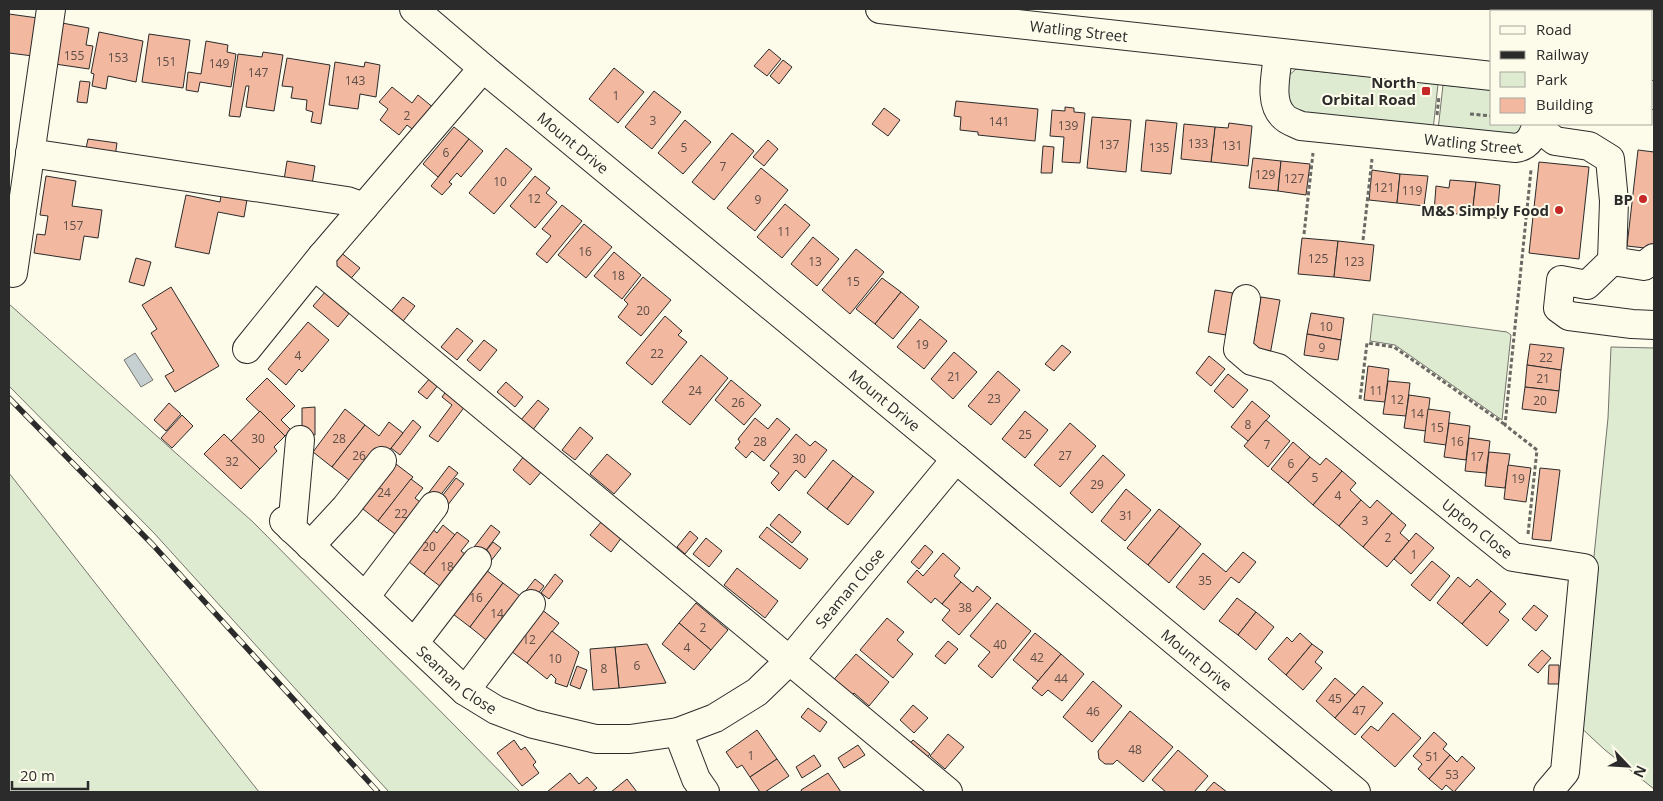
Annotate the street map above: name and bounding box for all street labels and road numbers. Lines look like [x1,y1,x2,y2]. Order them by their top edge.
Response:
street label: Watling Street [1029,15,1129,46]
street label: Mount Drive [533,107,613,178]
street label: Watling Street [1423,129,1525,158]
street label: Mount Drive [845,365,925,435]
street label: Upton Close [1438,494,1517,563]
street label: Seaman Close [811,544,889,632]
street label: Mount Drive [1157,624,1237,695]
street label: Seaman Close [413,641,501,718]

